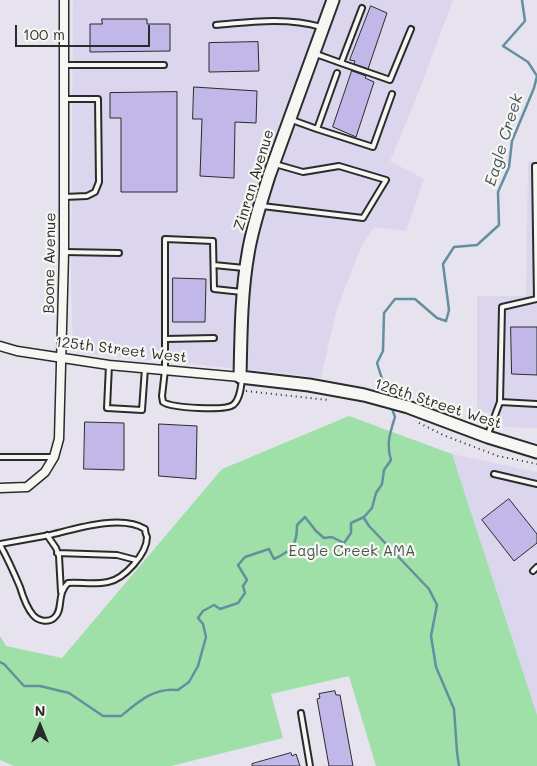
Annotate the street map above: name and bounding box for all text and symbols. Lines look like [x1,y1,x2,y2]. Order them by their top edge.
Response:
scale bar [18,15,152,47]
text: 100 m [23,24,65,44]
water label: Eagle Creek [481,92,527,188]
street label: Zinran Avenue [230,127,278,233]
street label: Boone Avenue [40,212,60,314]
street label: 125th Street West [54,333,188,367]
street label: 126th Street West [372,375,504,433]
park label: Eagle Creek AMA [289,542,415,560]
north arrow [15,701,65,751]
text: N [35,701,45,720]

